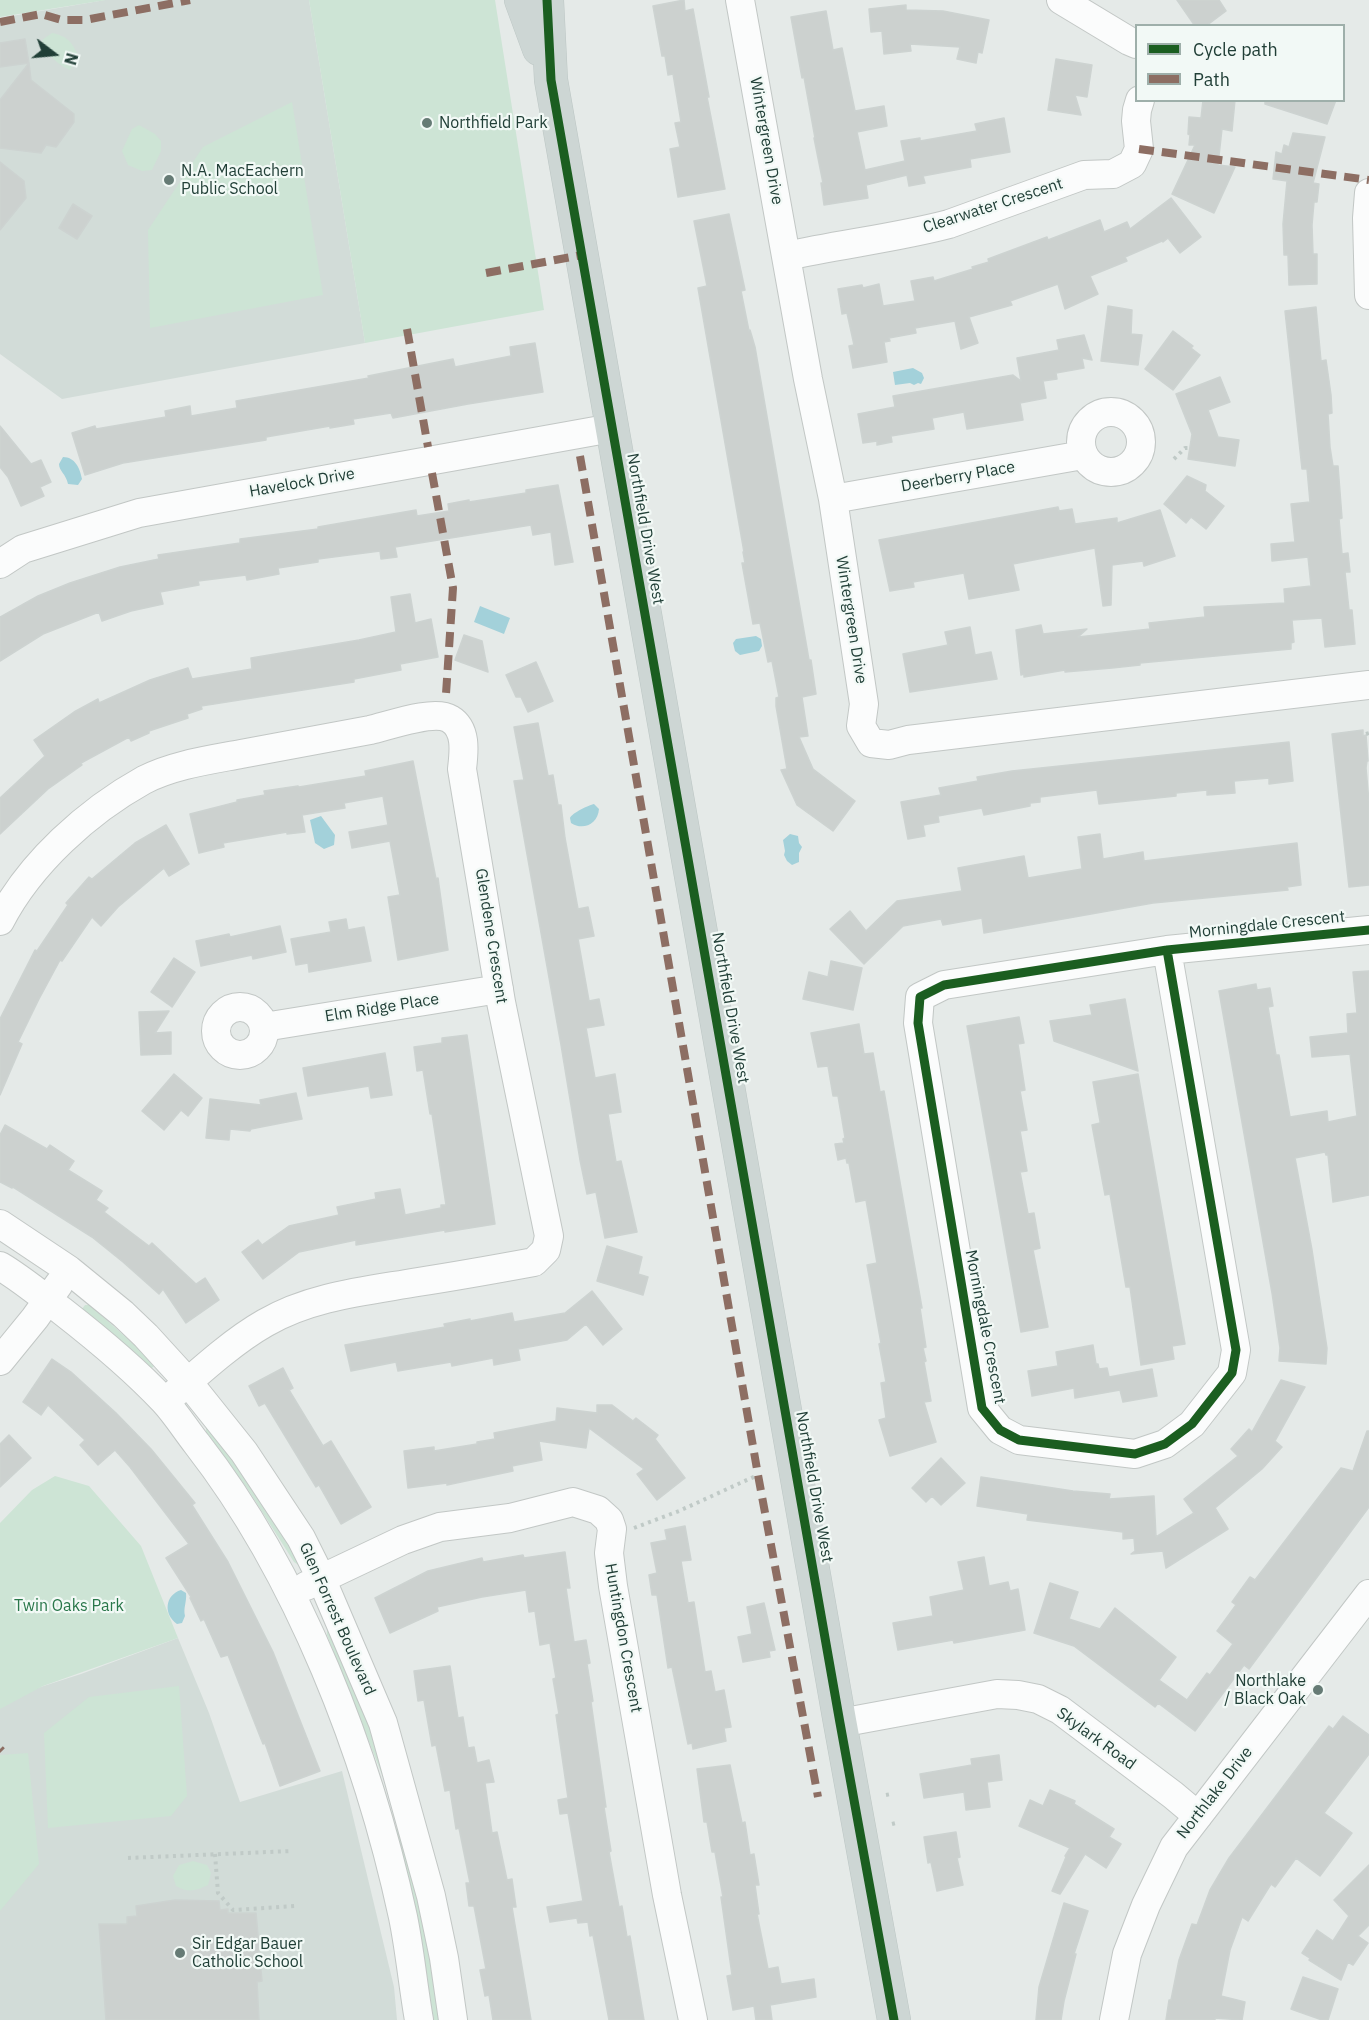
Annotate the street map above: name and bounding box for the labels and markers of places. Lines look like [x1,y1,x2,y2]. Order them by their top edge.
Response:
place label: Northfield Park [439,113,548,133]
marker: Northfield Park [420,116,434,130]
place label: N.A. MacEachern Public School [181,161,304,199]
marker: N.A. MacEachern Public School [162,173,176,187]
place label: Northlake / Black Oak [1224,1671,1306,1709]
marker: Northlake / Black Oak [1311,1683,1325,1697]
place label: Sir Edgar Bauer Catholic School [192,1934,303,1972]
marker: Sir Edgar Bauer Catholic School [173,1946,187,1960]

